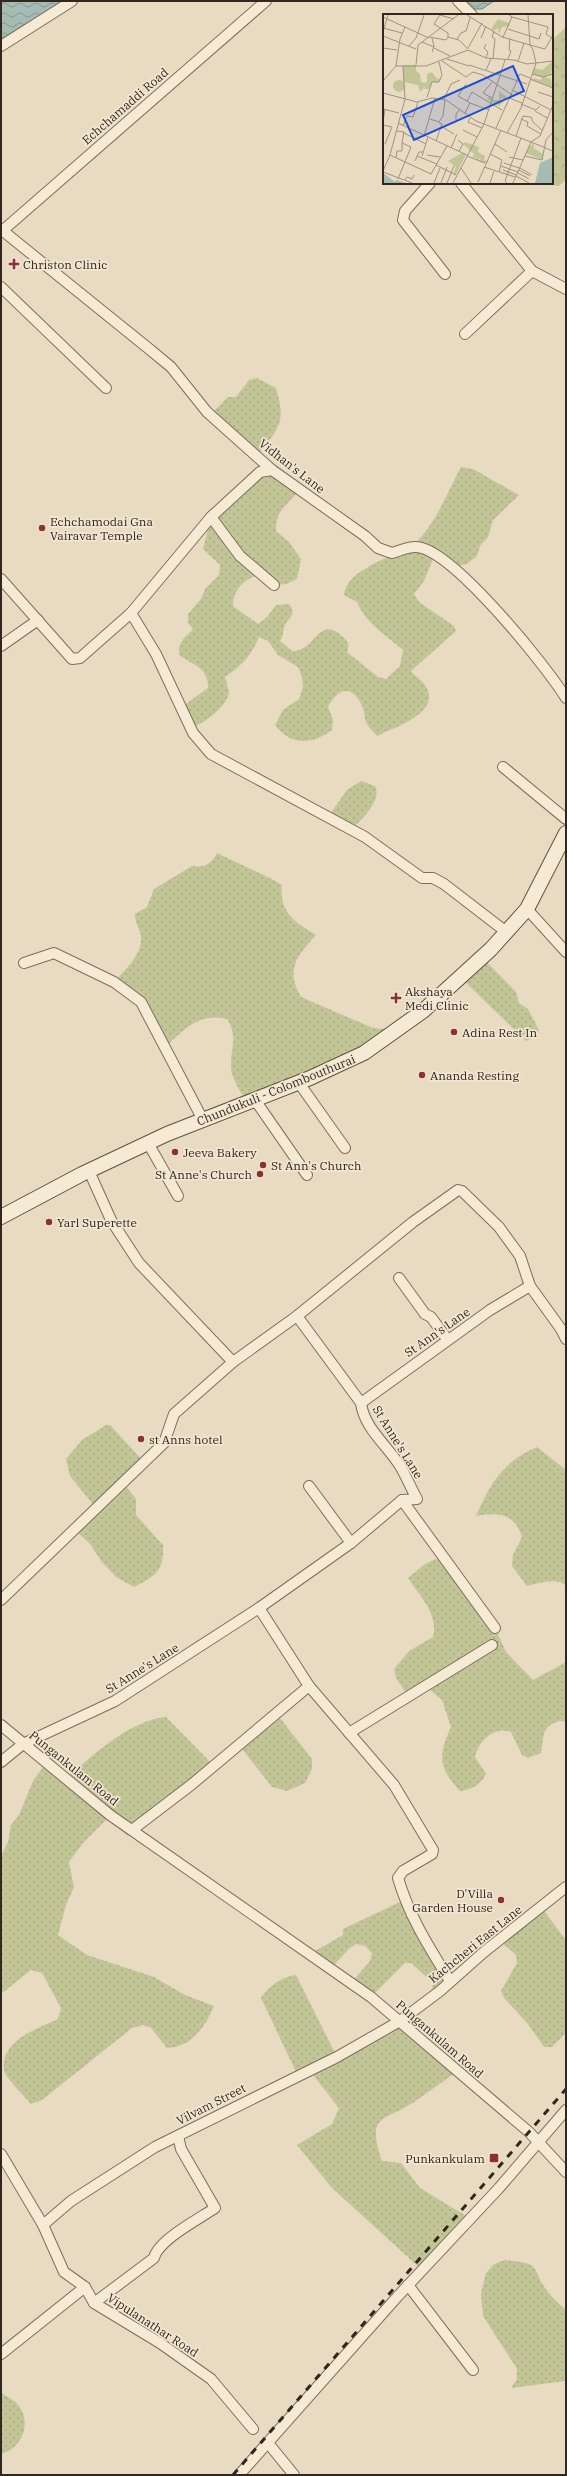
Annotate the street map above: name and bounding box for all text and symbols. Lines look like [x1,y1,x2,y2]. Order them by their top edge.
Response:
inset map [383,14,553,184]
street label: Echchamaddi Road [79,65,171,147]
place label: Christon Clinic [23,257,107,272]
marker: Christon Clinic [8,258,20,270]
street label: Vidhan's Lane [256,436,328,496]
place label: Echchamodai Gna Vairavar Temple [50,514,154,543]
marker: Echchamodai Gna Vairavar Temple [37,523,47,533]
place label: Akshaya Medi Clinic [405,984,469,1013]
marker: Akshaya Medi Clinic [390,992,402,1004]
place label: Adina Rest In [462,1025,538,1040]
marker: Adina Rest In [449,1027,459,1037]
street label: Chundukuli - Colombouthurai [195,1051,358,1129]
place label: Ananda Resting [430,1068,520,1083]
marker: Ananda Resting [417,1070,427,1080]
place label: Jeeva Bakery [183,1145,257,1160]
marker: Jeeva Bakery [170,1147,180,1157]
place label: St Ann's Church [271,1158,362,1173]
marker: St Ann's Church [258,1160,268,1170]
place label: St Anne's Church [155,1167,253,1182]
marker: St Anne's Church [255,1169,265,1179]
place label: Yarl Superette [57,1215,137,1230]
marker: Yarl Superette [44,1217,54,1227]
street label: St Ann's Lane [401,1304,473,1360]
street label: St Anne's Lane [370,1403,426,1481]
place label: st Anns hotel [149,1432,223,1447]
marker: st Anns hotel [136,1434,146,1444]
street label: St Anne's Lane [103,1640,181,1696]
street label: Pungankulam Road [26,1727,122,1809]
place label: D'Villa Garden House [412,1886,493,1915]
marker: D'Villa Garden House [496,1895,506,1905]
street label: Kachcheri East Lane [425,1902,525,1986]
street label: Pungankulam Road [393,1997,487,2081]
street label: Vilvam Street [174,2080,248,2128]
place label: Punkankulam [405,2151,486,2166]
marker: Punkankulam [488,2152,500,2164]
street label: Vipulanathar Road [105,2290,201,2360]

